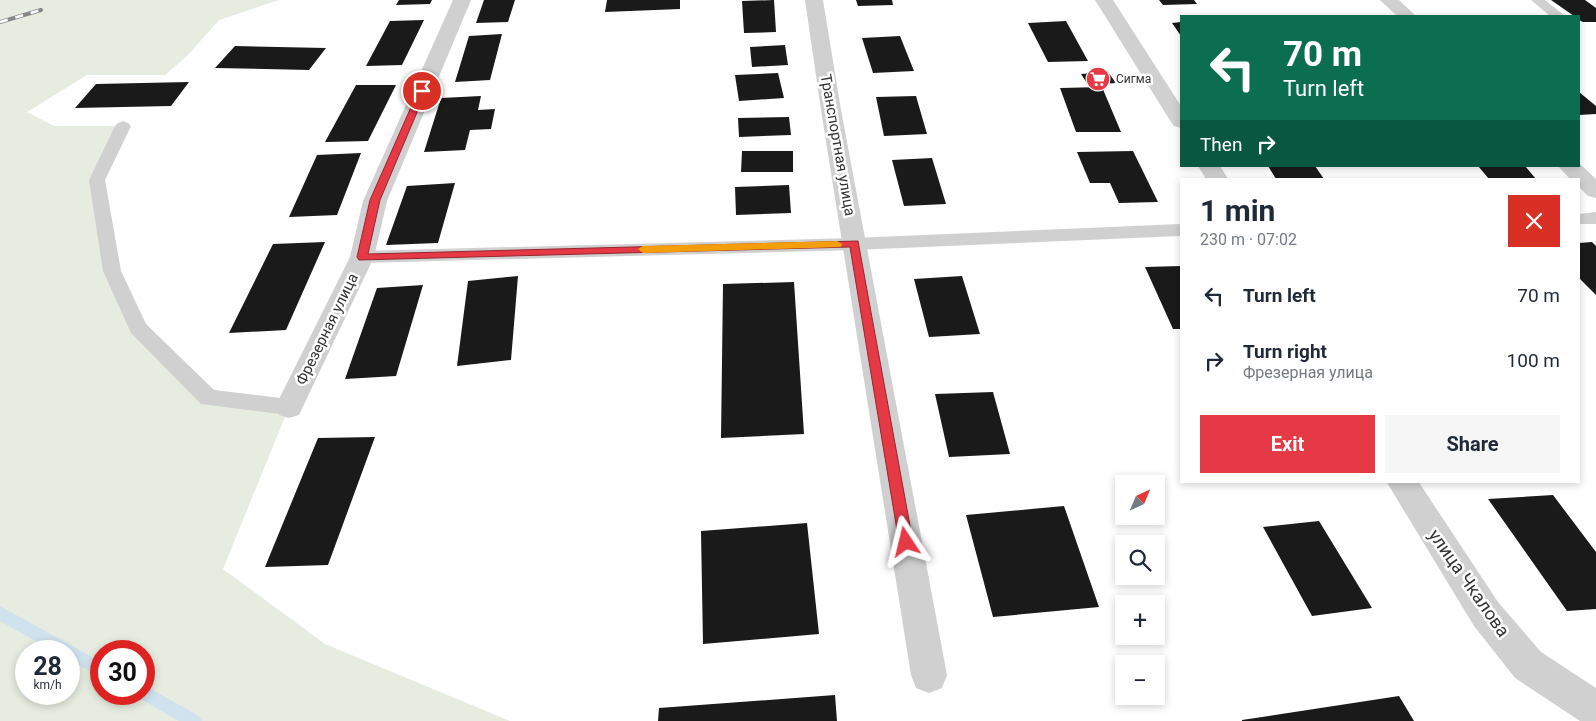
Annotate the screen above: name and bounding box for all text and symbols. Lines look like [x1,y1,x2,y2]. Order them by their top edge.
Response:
text: 70 m [1283,34,1362,75]
icon: left [1200,35,1265,100]
supermarket icon: Сигма [1085,66,1111,92]
pin [401,70,443,112]
place label: Сигма [1116,72,1151,86]
street label: Транспортная улица [817,73,859,217]
text: Turn left [1283,76,1364,101]
icon: arrive [408,77,436,105]
icon: right [1252,130,1280,158]
text: Then [1200,133,1242,156]
text: 1 min [1200,193,1275,228]
button: close [1508,195,1560,247]
text: 230 m · 07:02 [1200,230,1297,249]
street label: Фрезерная улица [292,270,362,388]
icon: left [1200,282,1228,310]
text: Turn left [1243,284,1316,307]
text: 70 m [1517,284,1560,307]
text: Turn right [1243,340,1327,363]
icon: right [1200,347,1228,375]
text: 100 m [1507,349,1560,372]
text: Фрезерная улица [1243,363,1373,382]
button: Exit [1200,415,1375,473]
button: Share [1385,415,1560,473]
north arrow [1115,475,1165,525]
map controls [1115,475,1165,705]
position arrow [879,515,931,567]
street label: улица Чкалова [1425,525,1514,641]
button: search [1115,535,1165,585]
button: + [1115,595,1165,645]
speed limit sign: 30 [90,640,155,705]
text: 28 [33,652,62,681]
button: − [1115,655,1165,705]
text: km/h [33,678,62,692]

